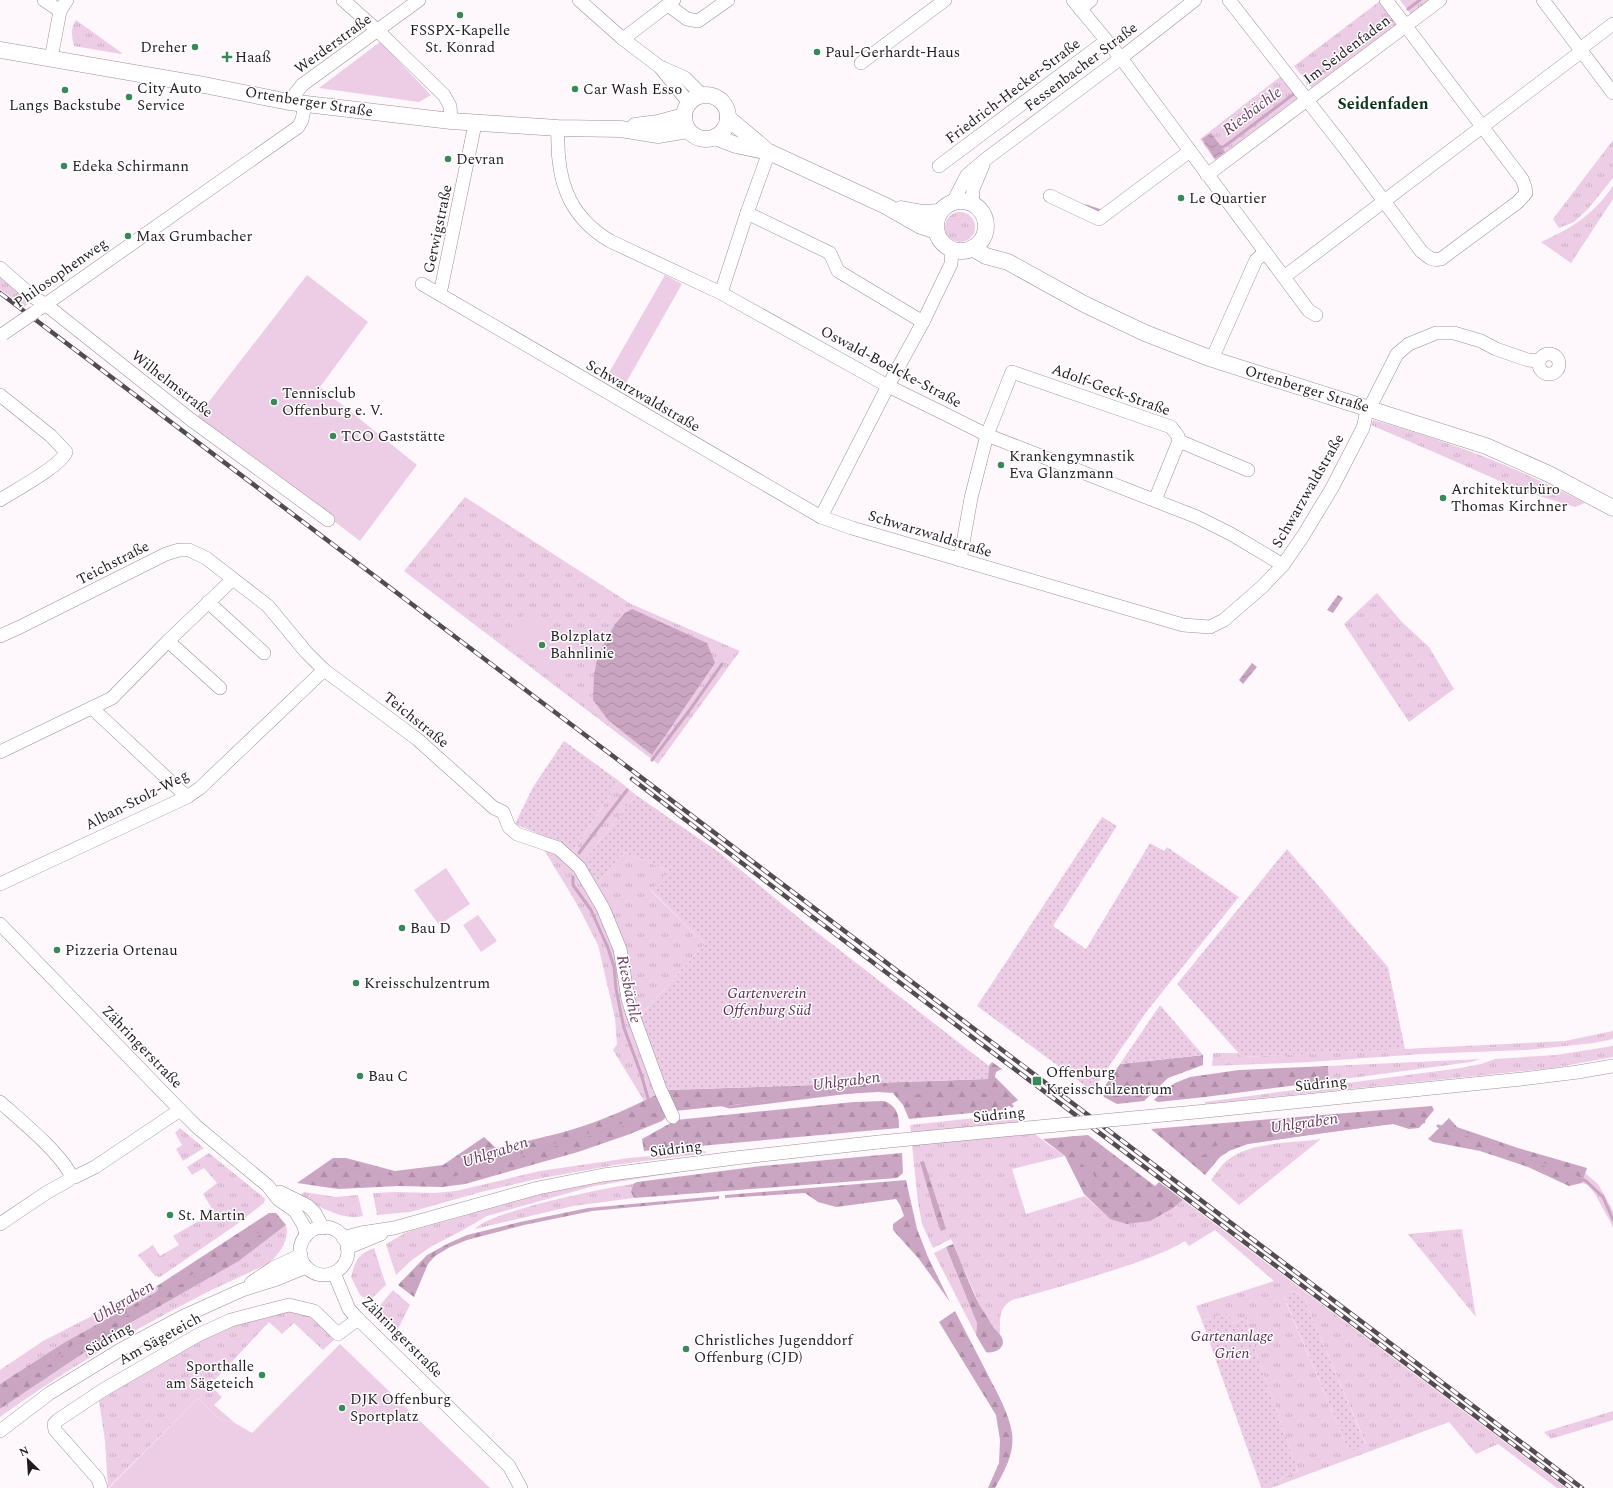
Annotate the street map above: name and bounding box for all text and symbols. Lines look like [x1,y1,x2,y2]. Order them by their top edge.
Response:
street label: Werderstraße [290,8,376,80]
street label: Im Seidenfaden [1299,9,1396,90]
marker: FSSPX-Kapelle St. Konrad [455,10,465,20]
street label: Fessenbacher Straße [1019,17,1143,117]
place label: FSSPX-Kapelle St. Konrad [410,19,510,59]
street label: Friedrich-Hecker-Straße [941,32,1085,150]
place label: Dreher [140,36,187,59]
place label: Paul-Gerhardt-Haus [825,41,960,64]
marker: Dreher [190,42,200,52]
place label: Haaß [235,46,271,69]
marker: Paul-Gerhardt-Haus [812,47,822,57]
marker: Haaß [222,52,232,62]
place label: City Auto Service [137,77,202,117]
place label: Car Wash Esso [583,78,682,101]
street label: Ortenberger Straße [243,81,375,123]
water label: Riesbächle [1217,81,1287,141]
marker: Car Wash Esso [570,84,580,94]
marker: Langs Backstube [60,85,70,95]
marker: City Auto Service [124,92,134,102]
district label: Seidenfaden [1337,92,1429,116]
place label: Langs Backstube [9,94,121,117]
place label: Devran [456,148,505,171]
marker: Devran [443,154,453,164]
place label: Edeka Schirmann [72,155,189,178]
marker: Edeka Schirmann [59,161,69,171]
street label: Gerwigstraße [417,182,459,276]
place label: Le Quartier [1189,187,1267,210]
marker: Le Quartier [1176,193,1186,203]
place label: Max Grumbacher [136,225,252,248]
marker: Max Grumbacher [123,231,133,241]
street label: Philosophenweg [9,232,113,314]
street label: Oswald-Boelcke-Straße [816,320,966,414]
street label: Wilhelmstraße [126,345,218,423]
street label: Schwarzwaldstraße [582,354,704,438]
street label: Adolf-Geck-Straße [1048,358,1174,422]
street label: Ortenberger Straße [1242,359,1372,419]
place label: Tennisclub Offenburg e. V. [282,382,383,422]
marker: Tennisclub Offenburg e. V. [269,397,279,407]
place label: TCO Gaststätte [341,425,445,448]
street label: Schwarzwaldstraße [1266,430,1350,552]
marker: TCO Gaststätte [328,431,338,441]
place label: Krankengymnastik Eva Glanzmann [1009,445,1135,485]
marker: Krankengymnastik Eva Glanzmann [996,460,1006,470]
place label: Architekturbüro Thomas Kirchner [1451,478,1568,518]
marker: Architekturbüro Thomas Kirchner [1438,493,1448,503]
street label: Schwarzwaldstraße [865,504,995,564]
street label: Teichstraße [73,535,153,591]
place label: Bolzplatz Bahnlinie [550,625,614,665]
marker: Bolzplatz Bahnlinie [537,640,547,650]
street label: Teichstraße [378,686,454,754]
street label: Alban-Stolz-Weg [81,764,193,836]
place label: Bau D [410,917,451,940]
marker: Bau D [397,923,407,933]
place label: Pizzeria Ortenau [65,939,178,962]
marker: Pizzeria Ortenau [52,945,62,955]
water label: Riesbächle [610,953,648,1025]
place label: Kreisschulzentrum [364,972,490,995]
marker: Kreisschulzentrum [351,978,361,988]
park label: Gartenverein Offenburg Süd [723,982,812,1022]
street label: Zähringerstraße [96,1000,188,1094]
place label: Offenburg Kreisschulzentrum [1046,1061,1172,1101]
place label: Bau C [368,1065,408,1088]
water label: Uhlgraben [811,1065,882,1097]
street label: Südring [1294,1070,1348,1098]
marker: Bau C [355,1071,365,1081]
marker: Offenburg Kreisschulzentrum [1031,1075,1043,1087]
street label: Südring [972,1101,1026,1129]
water label: Uhlgraben [1268,1106,1340,1140]
water label: Uhlgraben [459,1130,532,1174]
street label: Südring [649,1134,703,1164]
place label: St. Martin [178,1204,246,1227]
marker: St. Martin [165,1210,175,1220]
water label: Uhlgraben [87,1274,159,1330]
street label: Zähringerstraße [356,1291,448,1383]
street label: Am Sägeteich [114,1307,206,1371]
street label: Südring [81,1316,137,1362]
park label: Gartenanlage Grien [1191,1325,1274,1365]
place label: Christliches Jugenddorf Offenburg (CJD) [694,1329,855,1369]
marker: Christliches Jugenddorf Offenburg (CJD) [681,1344,691,1354]
place label: Sporthalle am Sägeteich [166,1355,254,1395]
marker: Sporthalle am Sägeteich [257,1370,267,1380]
place label: DJK Offenburg Sportplatz [350,1388,451,1428]
marker: DJK Offenburg Sportplatz [337,1403,347,1413]
north arrow [8,1440,48,1480]
text: N [16,1442,32,1461]

